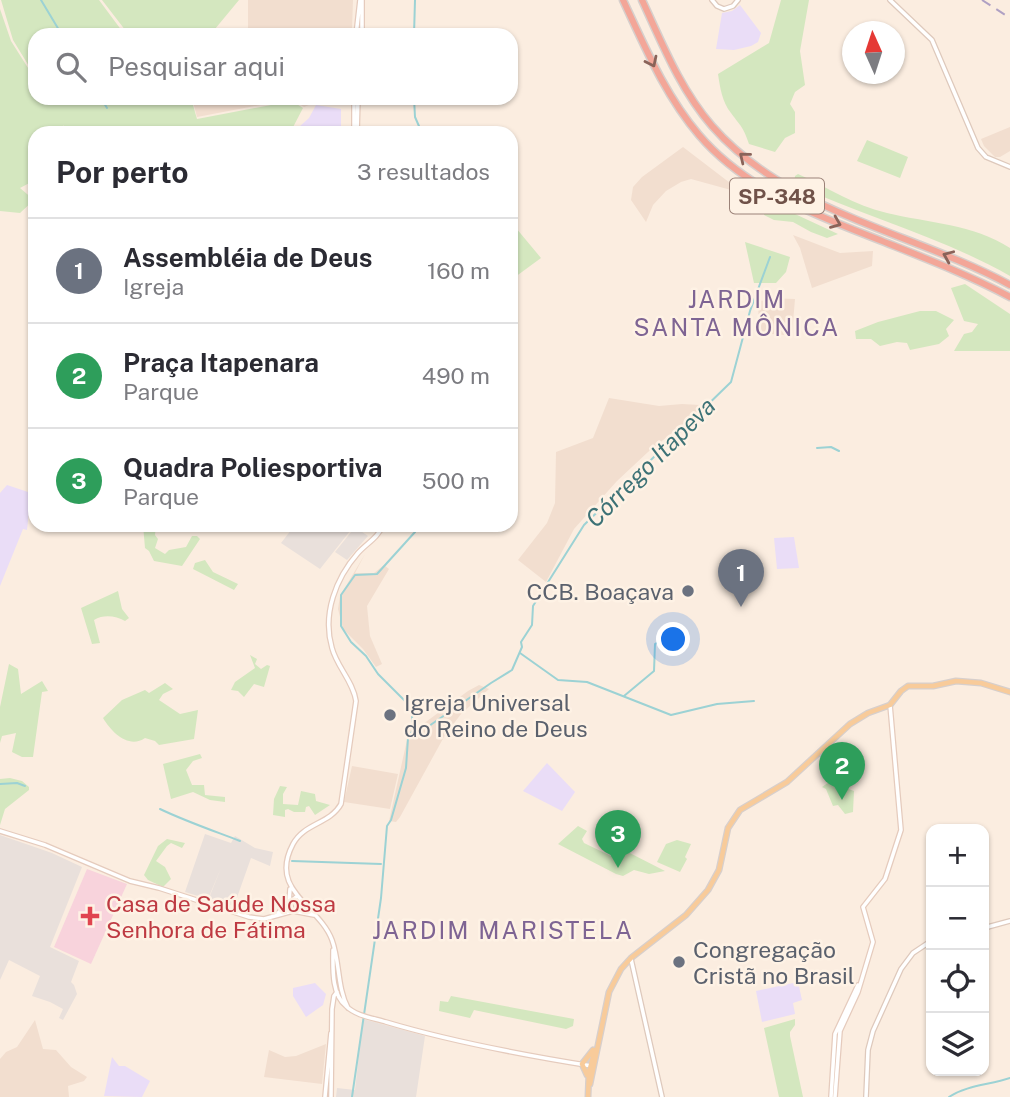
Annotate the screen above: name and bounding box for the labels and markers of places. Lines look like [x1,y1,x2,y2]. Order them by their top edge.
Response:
pin: 1 [718,549,764,607]
place label: CCB. Boaçava [526,578,674,605]
marker: CCB. Boaçava [680,583,696,599]
place label: Igreja Universal do Reino de Deus [404,689,588,742]
marker: Igreja Universal do Reino de Deus [382,707,398,723]
pin: 2 [819,742,865,800]
pin: 3 [595,810,641,868]
place label: Casa de Saúde Nossa Senhora de Fátima [106,890,336,943]
marker: Casa de Saúde Nossa Senhora de Fátima [80,906,100,926]
place label: Congregação Cristã no Brasil [693,936,855,989]
marker: Congregação Cristã no Brasil [671,954,687,970]

